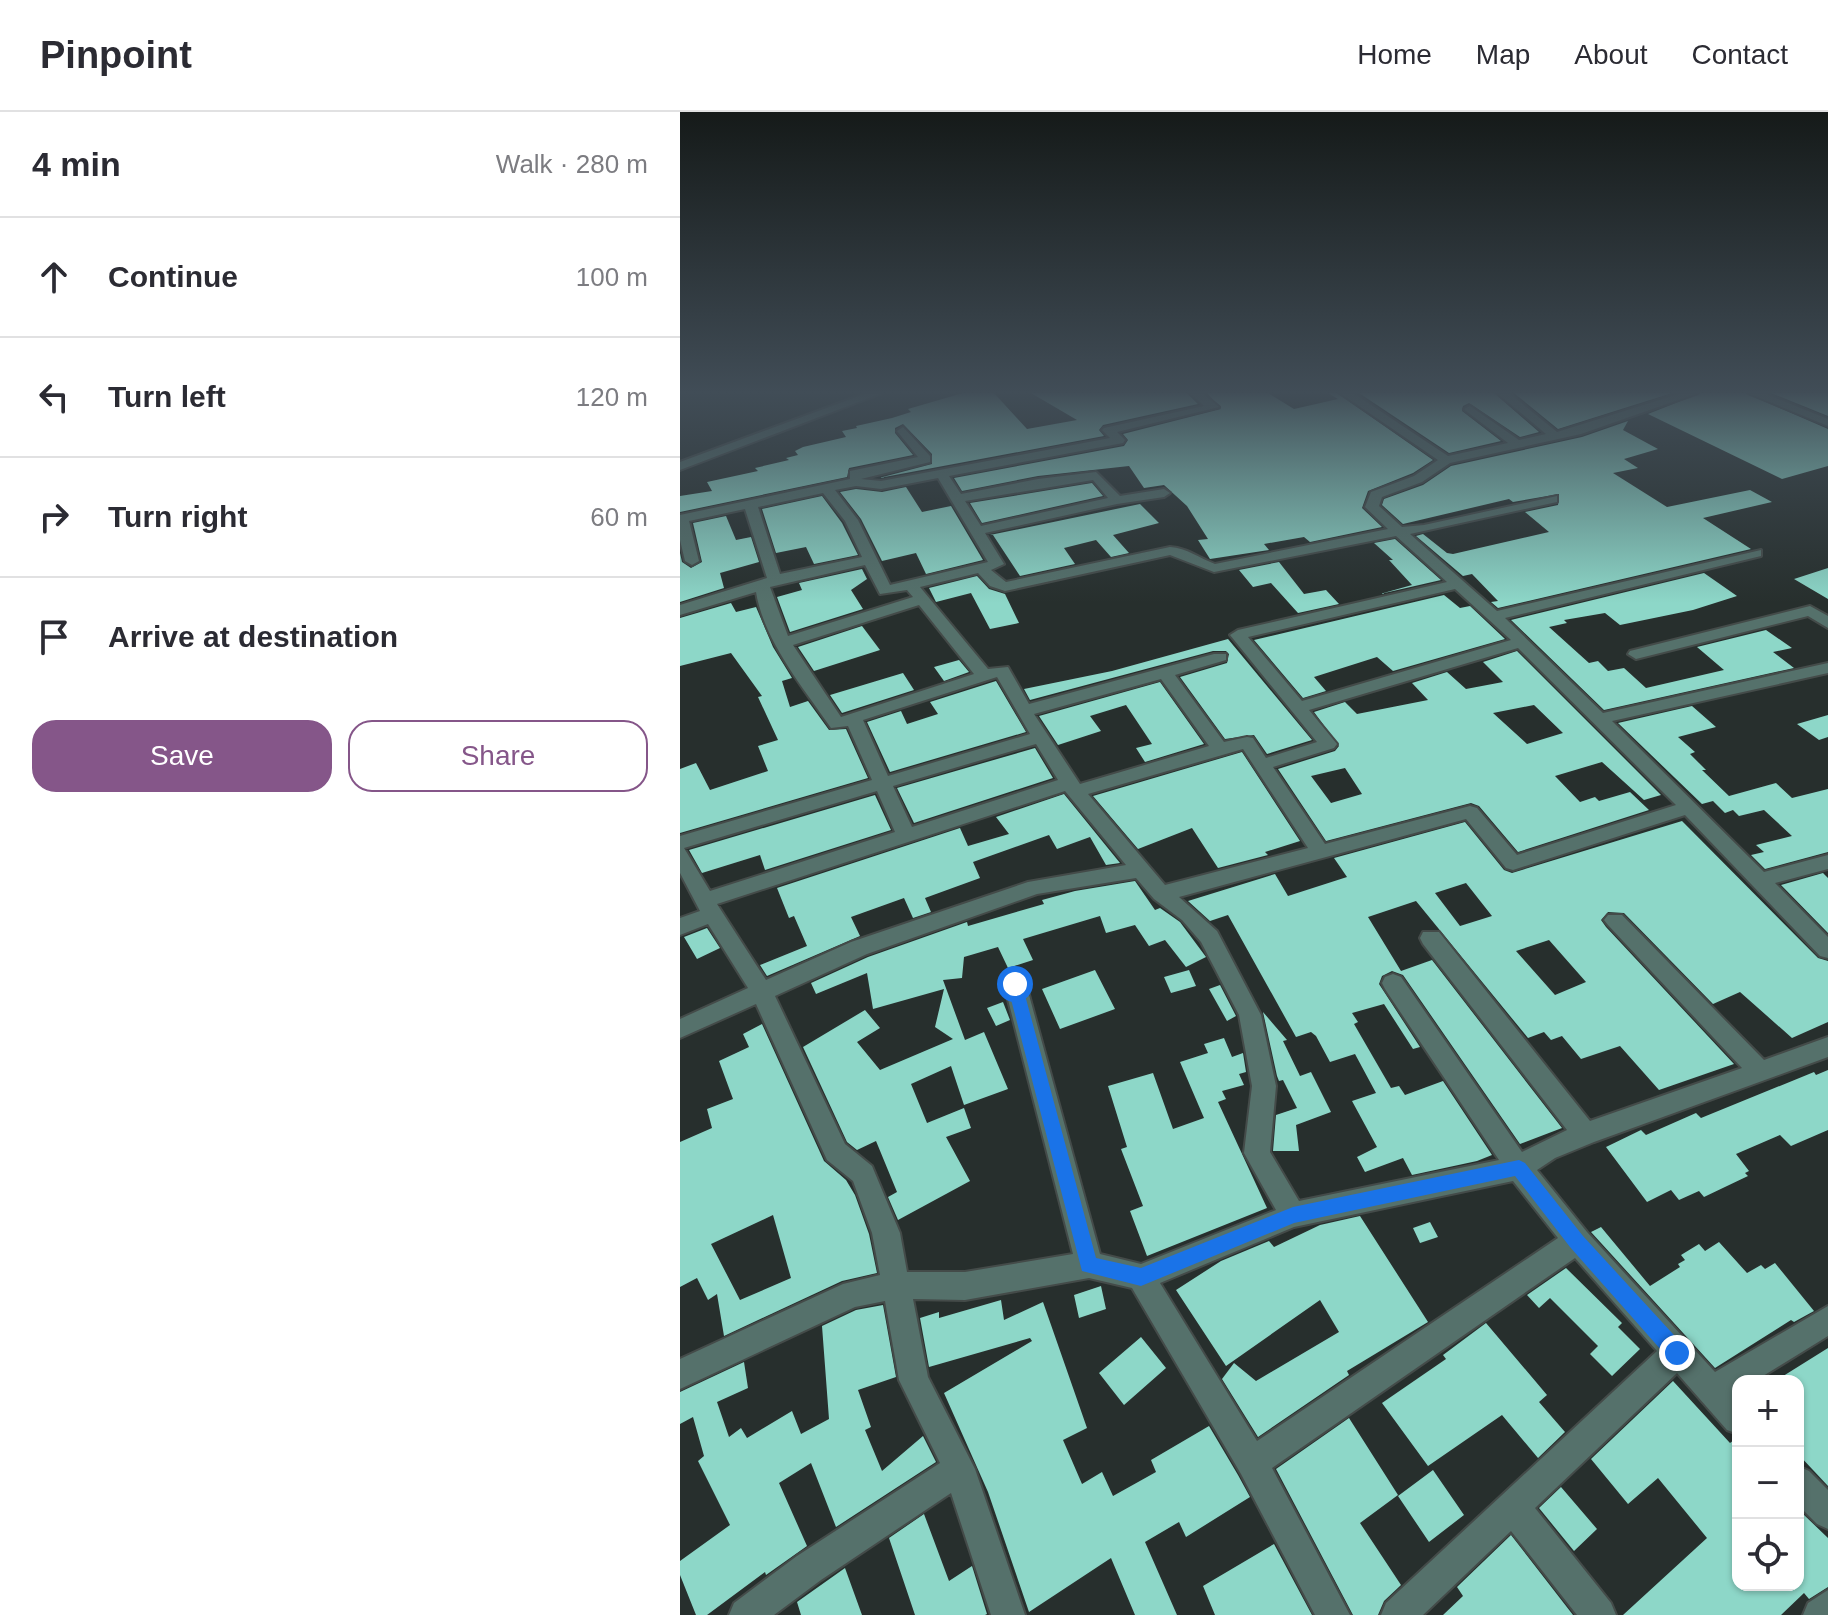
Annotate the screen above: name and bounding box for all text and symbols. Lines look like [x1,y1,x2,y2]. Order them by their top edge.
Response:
text: Pinpoint [40,34,192,76]
text: Home [1357,39,1432,70]
text: Map [1476,39,1530,70]
text: About [1574,39,1648,70]
text: Contact [1692,39,1788,70]
text: 4 min [32,145,121,183]
text: Walk · 280 m [496,149,648,179]
icon: ahead [32,255,76,299]
text: Continue [108,260,238,293]
text: 100 m [576,262,648,292]
icon: left [32,375,76,419]
text: Turn left [108,380,226,413]
text: 120 m [576,382,648,412]
icon: right [32,495,76,539]
text: Turn right [108,500,247,533]
text: 60 m [590,502,648,532]
icon: arrive [32,615,76,659]
text: Arrive at destination [108,620,398,653]
button: Save [32,720,332,792]
button: Share [348,720,648,792]
route start [997,966,1033,1002]
route end [1659,1335,1695,1371]
map controls [1732,1375,1804,1591]
button: + [1732,1375,1804,1447]
button: − [1732,1447,1804,1519]
button: locate [1732,1519,1804,1591]

